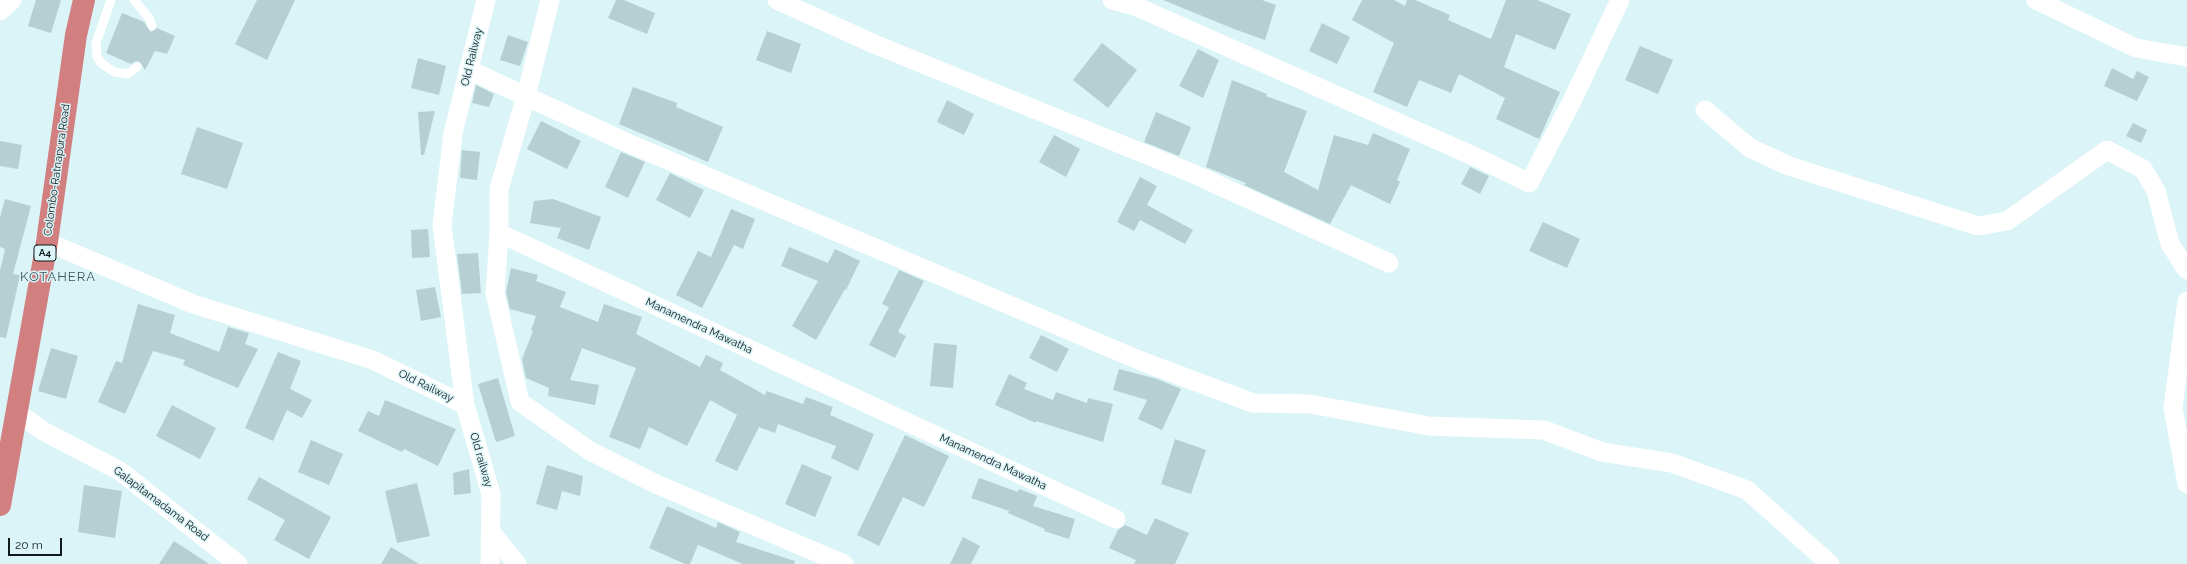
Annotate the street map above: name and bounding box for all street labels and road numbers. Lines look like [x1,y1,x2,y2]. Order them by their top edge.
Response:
street label: Old Railway [458,26,486,88]
street label: Colombo-Ratnapura Road [41,103,73,237]
road number: A4 [34,245,56,261]
street label: Manamendra Mawatha [643,295,755,357]
street label: Old Railway [396,367,456,405]
street label: Old railway [467,431,495,489]
street label: Manamendra Mawatha [937,431,1049,493]
street label: Galapitamadama Road [111,464,211,544]

